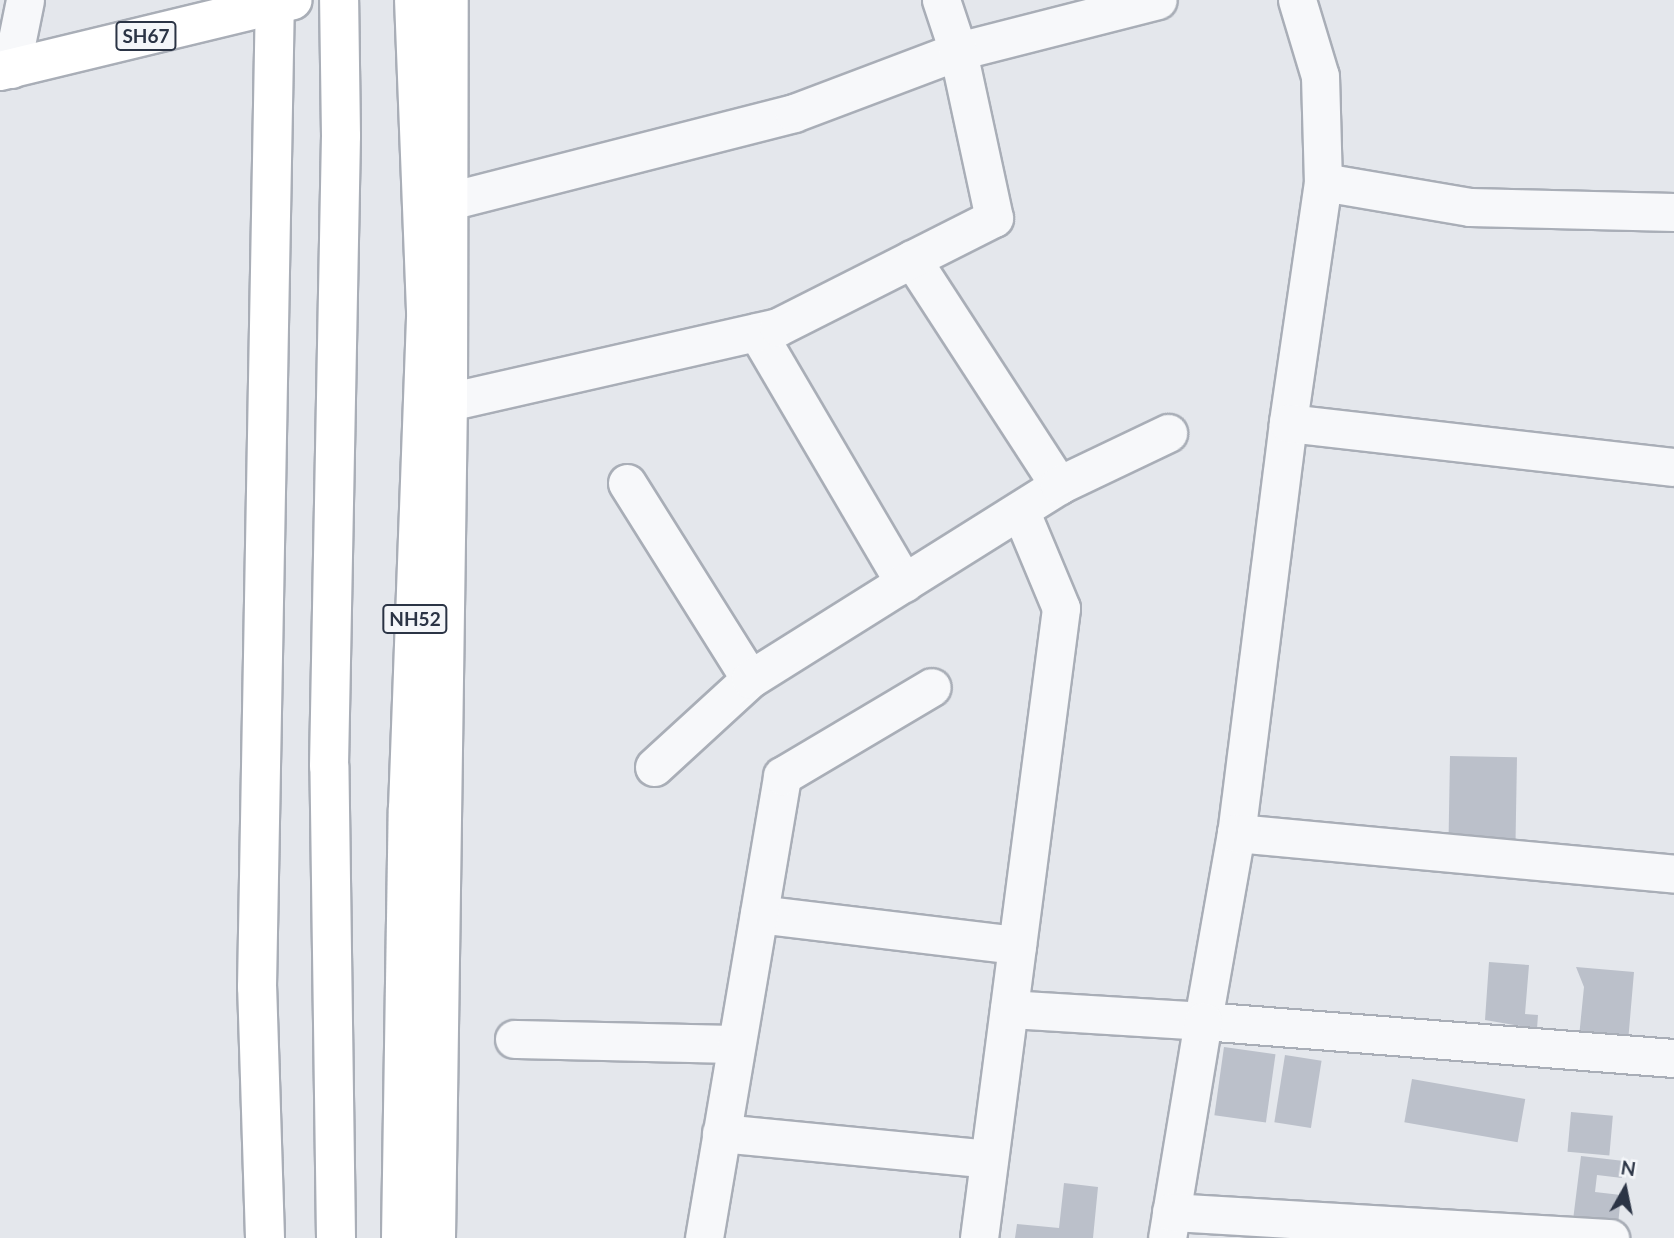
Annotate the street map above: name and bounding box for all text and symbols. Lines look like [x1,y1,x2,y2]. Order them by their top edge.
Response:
road number: SH67 [114,20,178,52]
road number: NH52 [382,604,448,634]
north arrow [1590,1154,1660,1224]
text: N [1619,1155,1637,1180]

